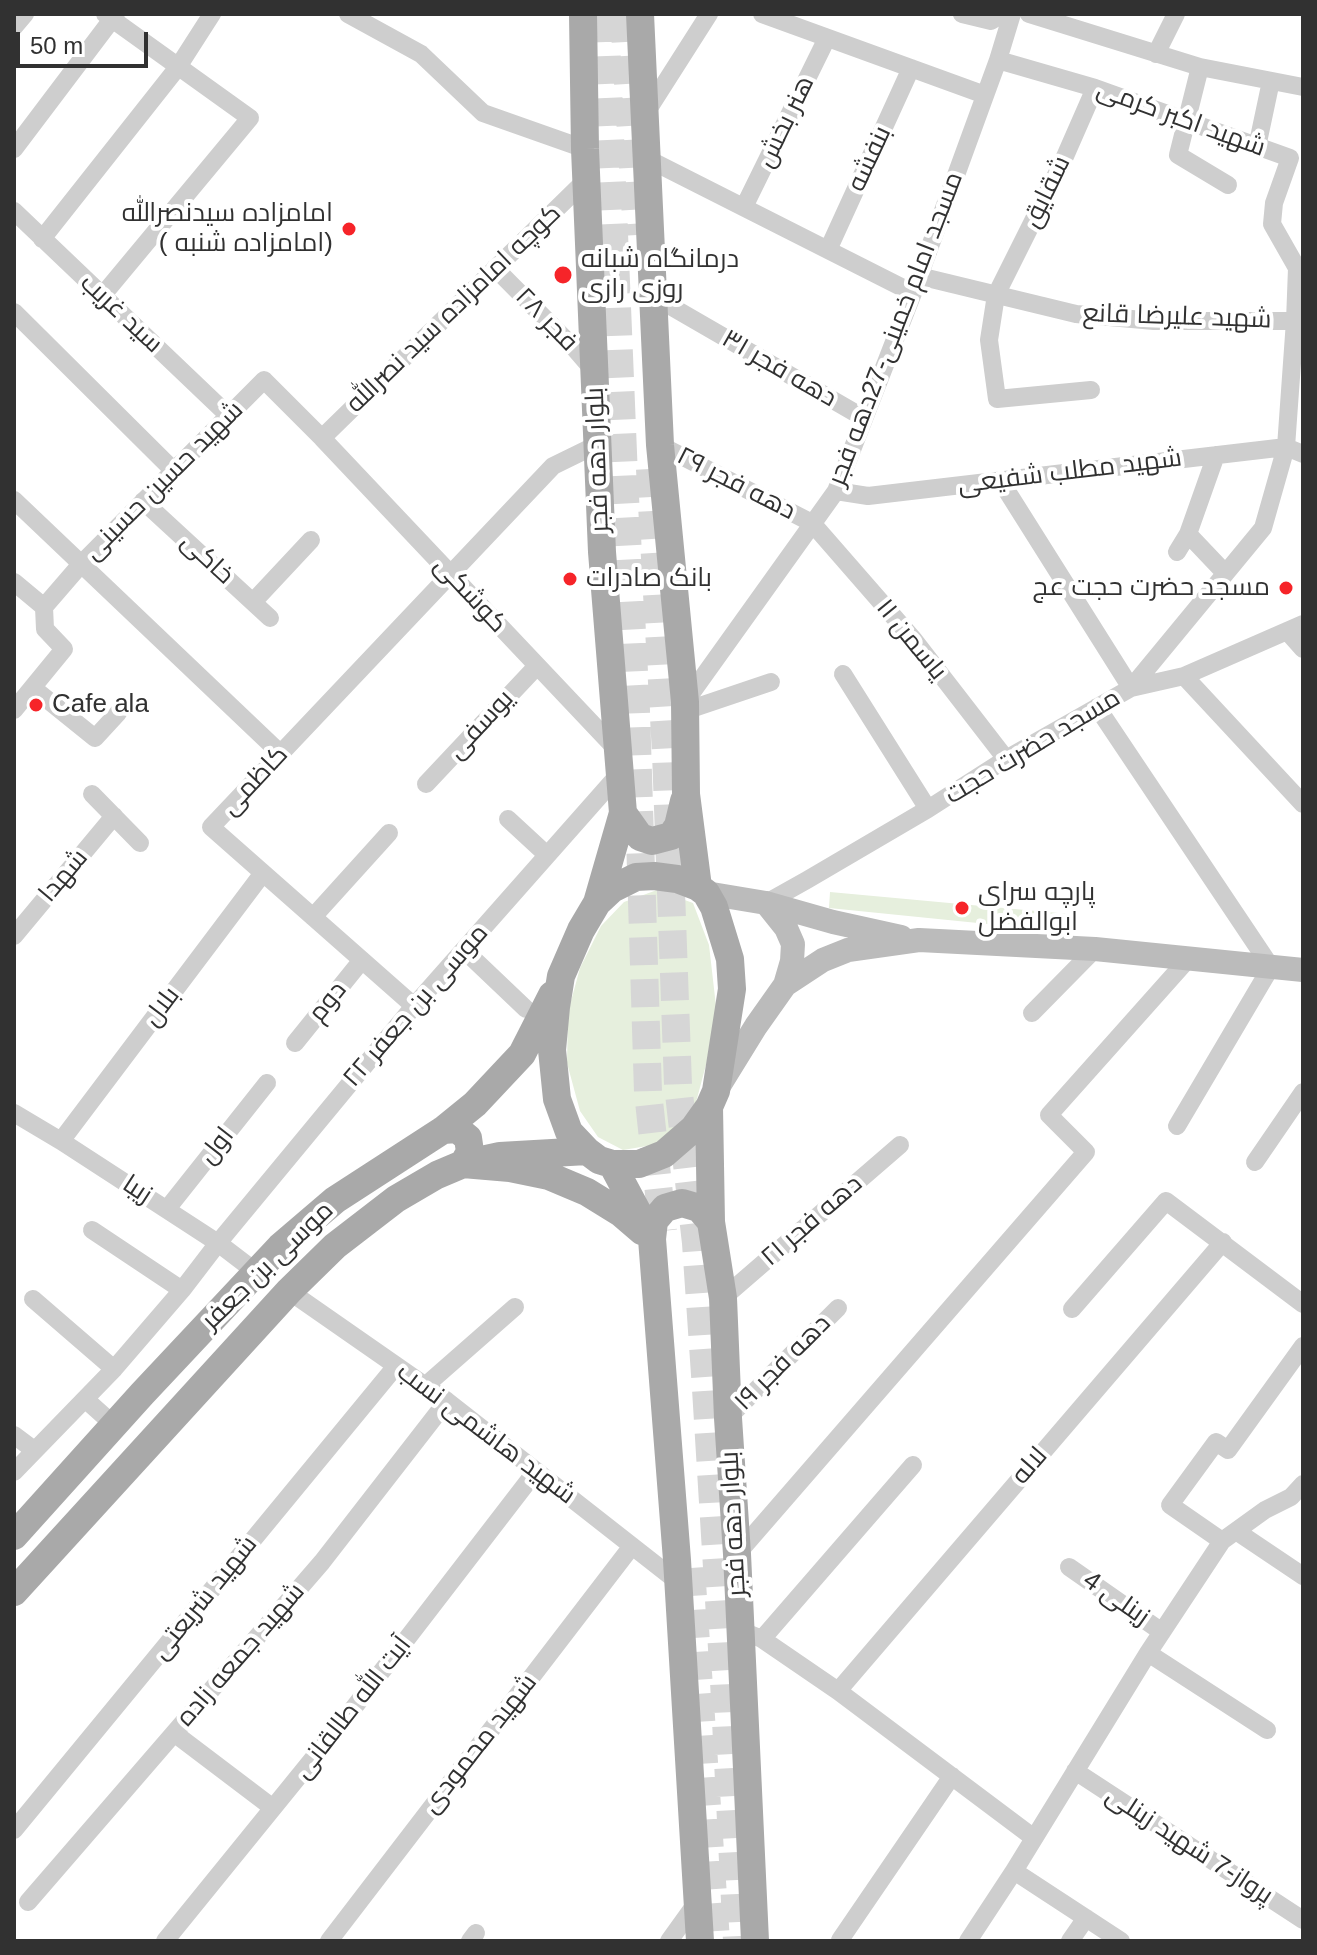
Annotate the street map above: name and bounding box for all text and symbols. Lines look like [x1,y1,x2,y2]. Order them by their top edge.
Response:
scale bar [20,16,152,66]
text: 50 m [30,32,83,59]
street label: هنر بخش [750,71,822,173]
street label: شهید اکبر کرمی [1092,74,1270,164]
street label: بنفشه [841,121,899,197]
street label: شقایق [1016,151,1078,233]
street label: مسجد امام خمینی-27دهه فجر [822,168,970,490]
place label: امامزاده سیدنصرالله ( امامزاده شنبه) [122,198,333,260]
street label: کوچه امامزاده سید نصرالله [340,198,568,420]
marker: امامزاده سیدنصرالله ( امامزاده شنبه) [340,220,358,238]
place label: درمانگاه شبانه روزی رازی [581,244,739,306]
marker: درمانگاه شبانه روزی رازی [552,264,574,286]
street label: سید غریب [73,268,169,360]
street label: فجر ۲۸ [508,282,584,358]
street label: شهید علیرضا قانع [1082,298,1272,336]
street label: دهه فجر ۳۱ [716,324,842,414]
street label: بلوار دهه فجر [580,387,616,533]
street label: شهید حسین حسینی [78,395,250,567]
street label: دهه فجر ۲۹ [671,441,801,527]
street label: شهید مطلب شفیعی [956,443,1184,501]
street label: خاکی [174,527,240,591]
street label: کوشکی [427,550,513,640]
place label: بانک صادرات [586,563,712,595]
marker: بانک صادرات [561,570,579,588]
place label: مسجد حضرت حجت عج [1033,572,1270,604]
marker: مسجد حضرت حجت عج [1277,579,1295,597]
street label: یاسمن ۱۱ [869,593,953,687]
street label: مسجد حضرت حجت [940,683,1126,811]
street label: یوسفی [441,684,521,766]
place label: Cafe ala [52,689,149,721]
marker: Cafe ala [27,696,45,714]
street label: کاظمی [215,740,295,822]
street label: شهدا [33,843,95,909]
place label: پارچه سرای ابوالفضل [978,877,1095,938]
marker: پارچه سرای ابوالفضل [953,899,971,917]
street label: موسی بن جعفر ۲۲ [337,918,495,1094]
street label: دوم [302,975,354,1029]
street label: بلال [137,981,187,1033]
street label: اول [193,1121,241,1171]
street label: زیبا [116,1169,158,1211]
street label: دهه فجر ۲۱ [755,1169,869,1273]
street label: موسی بن جعفر [196,1195,340,1337]
street label: دهه فجر ۱۹ [728,1308,838,1418]
street label: شهید هاشمی نسب [391,1357,581,1511]
street label: لاله [1005,1441,1055,1491]
street label: بلوار دهه فجر [715,1450,753,1598]
street label: شهید شریعتی [146,1530,264,1666]
street label: زینلی 4 [1077,1565,1155,1633]
street label: شهید جمعه زاده [170,1577,312,1733]
street label: آیت الله طالقانی [288,1630,418,1786]
street label: شهید محمودی [416,1668,544,1820]
street label: پرواز-7 شهید زینلی [1100,1780,1278,1912]

